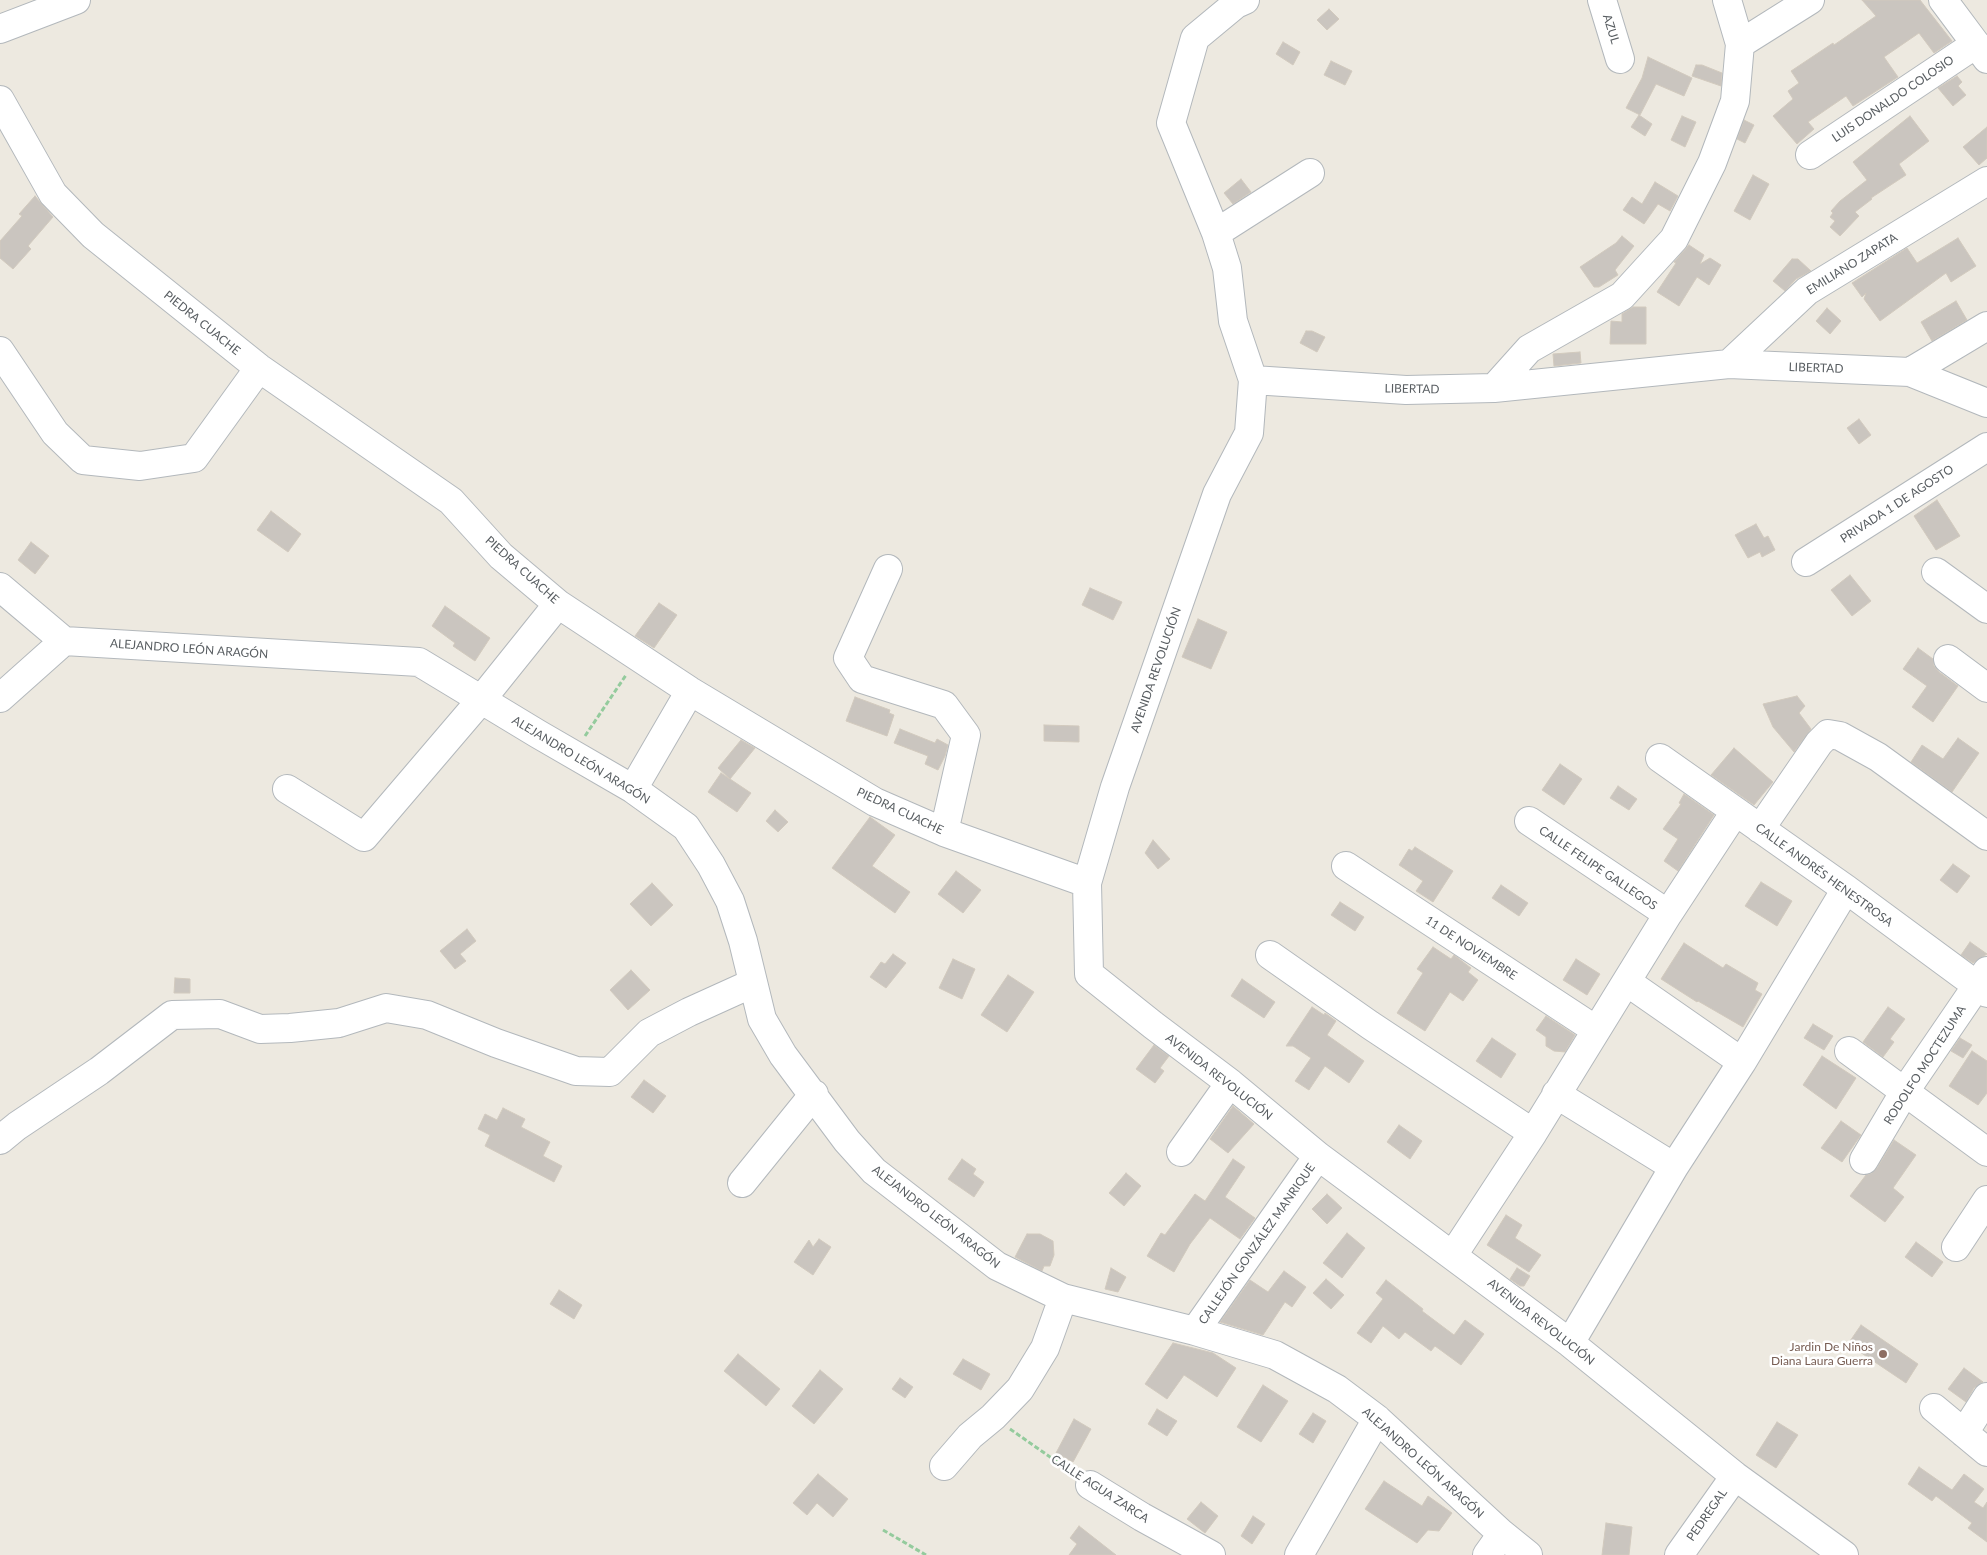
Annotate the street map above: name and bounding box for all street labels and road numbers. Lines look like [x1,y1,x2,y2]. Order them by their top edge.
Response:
street label: AZUL [1600,12,1622,46]
street label: LUIS DONALDO COLOSIO [1829,53,1957,145]
street label: EMILIANO ZAPATA [1804,230,1900,298]
street label: PIEDRA CUACHE [161,288,243,358]
street label: LIBERTAD [1788,360,1844,376]
street label: LIBERTAD [1384,381,1440,397]
street label: PRIVADA 1 DE AGOSTO [1838,462,1956,546]
street label: PIEDRA CUACHE [482,533,562,607]
street label: AVENIDA REVOLUCIÓN [1128,605,1184,735]
street label: ALEJANDRO LEÓN ARAGÓN [109,636,269,662]
street label: ALEJANDRO LEÓN ARAGÓN [509,713,653,807]
street label: PIEDRA CUACHE [854,785,946,837]
street label: CALLE ANDRÉS HENESTROSA [1753,820,1895,930]
street label: CALLE FELIPE GALLEGOS [1536,823,1660,913]
street label: 11 DE NOVIEMBRE [1422,913,1520,983]
street label: RODOLFO MOCTEZUMA [1881,1003,1969,1127]
street label: AVENIDA REVOLUCIÓN [1163,1031,1275,1123]
street label: CALLEJÓN GONZÁLEZ MANRIQUE [1196,1161,1318,1327]
street label: ALEJANDRO LEÓN ARAGÓN [869,1163,1003,1271]
street label: AVENIDA REVOLUCIÓN [1485,1276,1597,1368]
street label: ALEJANDRO LEÓN ARAGÓN [1359,1405,1487,1521]
street label: CALLE AGUA ZARCA [1048,1452,1152,1526]
street label: PEDREGAL [1684,1486,1730,1544]

